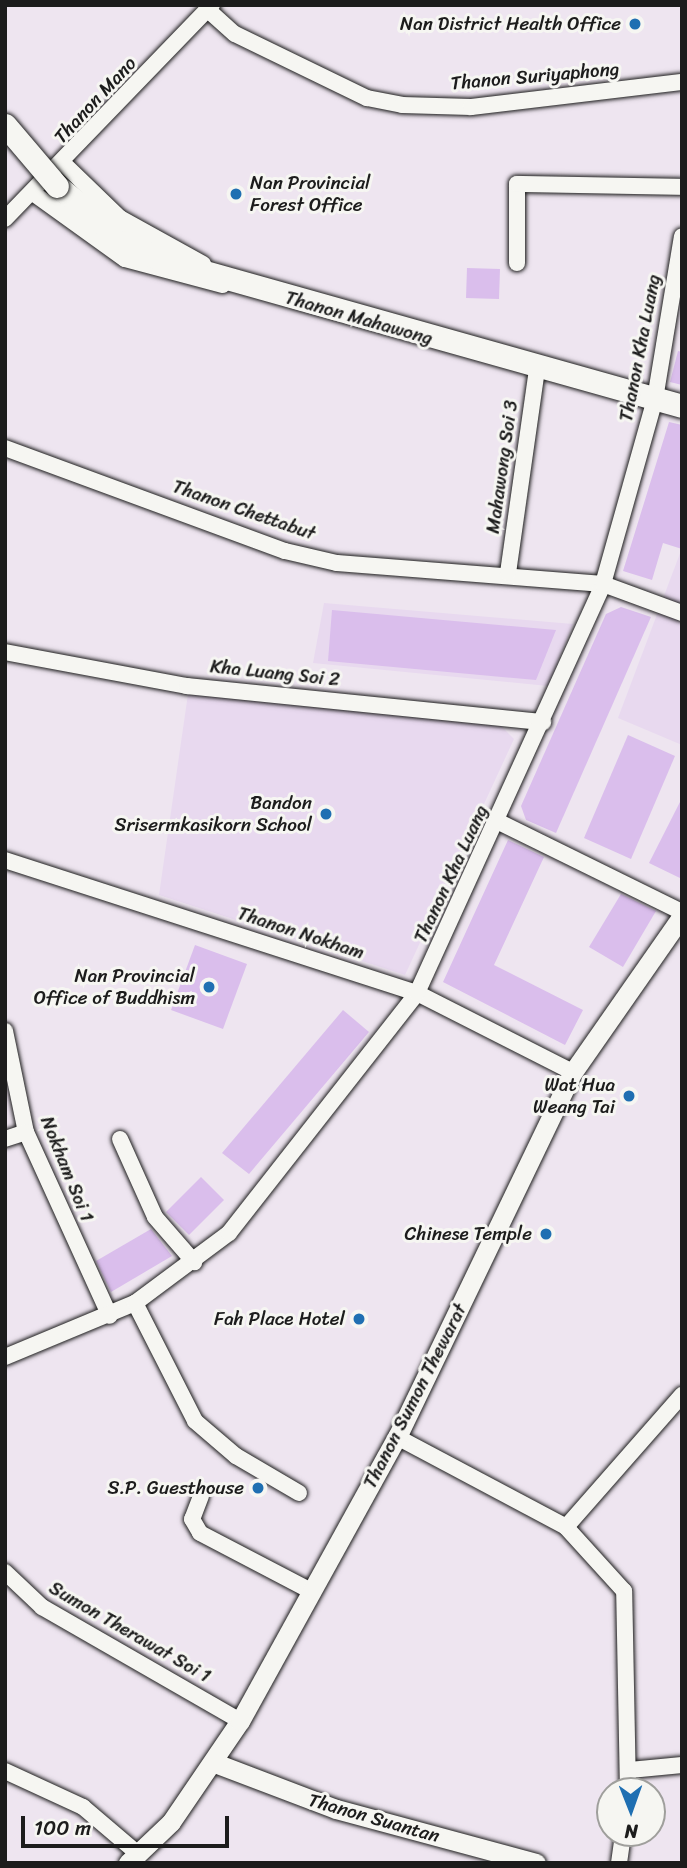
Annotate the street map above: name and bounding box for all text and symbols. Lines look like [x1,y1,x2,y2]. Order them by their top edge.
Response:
place label: Nan District Health Office [399,13,621,35]
marker: Nan District Health Office [627,16,643,32]
street label: Thanon Mano [49,52,141,148]
street label: Thanon Suriyaphong [450,57,620,95]
place label: Nan Provincial Forest Office [250,172,371,216]
marker: Nan Provincial Forest Office [228,186,244,202]
street label: Thanon Kha Luang [615,272,665,424]
street label: Thanon Mahawong [283,286,435,350]
street label: Mahawong Soi 3 [481,399,523,535]
street label: Thanon Chettabut [169,475,319,545]
street label: Kha Luang Soi 2 [208,655,342,691]
place label: Bandon Srisermkasikorn School [115,792,312,836]
street label: Thanon Kha Luang [409,801,493,947]
marker: Bandon Srisermkasikorn School [318,806,334,822]
street label: Thanon Nokham [235,902,367,964]
place label: Nan Provincial Office of Buddhism [33,965,195,1009]
marker: Nan Provincial Office of Buddhism [201,979,217,995]
place label: Wat Hua Weang Tai [533,1074,615,1118]
marker: Wat Hua Weang Tai [621,1088,637,1104]
street label: Nokham Soi 1 [35,1113,99,1225]
place label: Chinese Temple [405,1223,532,1245]
marker: Chinese Temple [538,1226,554,1242]
street label: Thanon Sumon Thewarat [358,1299,472,1493]
place label: Fah Place Hotel [213,1308,345,1330]
marker: Fah Place Hotel [351,1311,367,1327]
place label: S.P. Guesthouse [108,1477,244,1499]
marker: S.P. Guesthouse [250,1480,266,1496]
street label: Sumon Therawat Soi 1 [44,1576,216,1688]
north arrow [596,1777,666,1847]
street label: Thanon Suantan [306,1788,442,1848]
scale bar [24,1801,233,1845]
text: 100 m [34,1809,91,1847]
text: N [624,1815,638,1848]

